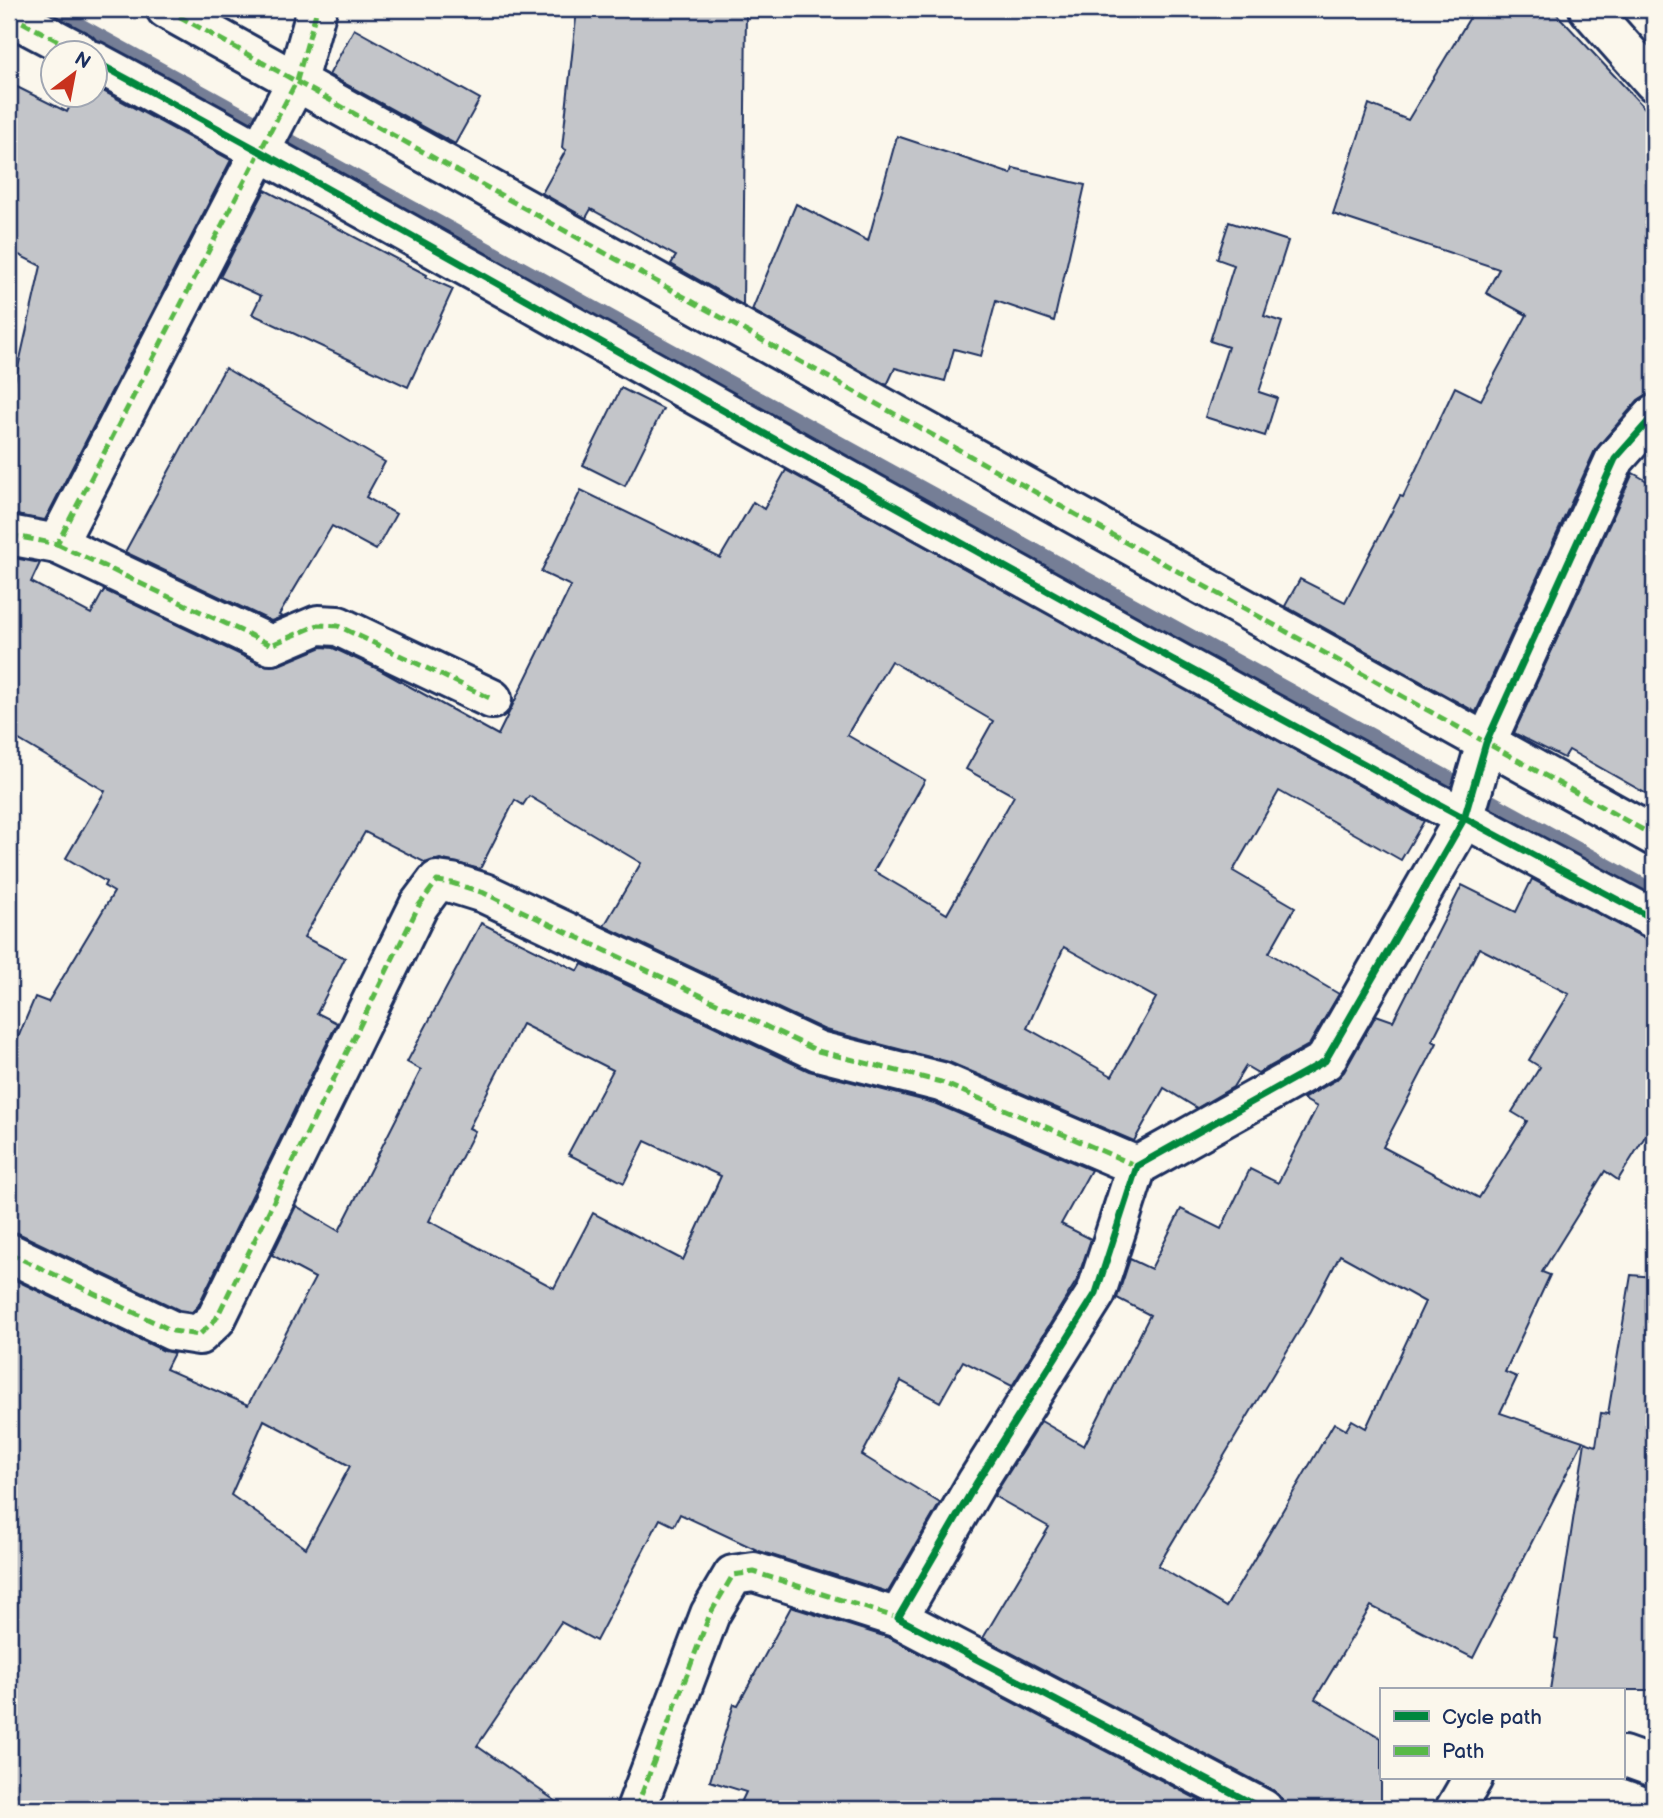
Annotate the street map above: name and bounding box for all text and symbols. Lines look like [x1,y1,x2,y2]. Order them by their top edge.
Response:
north arrow [38,38,108,108]
text: N [70,47,94,74]
legend [1380,1688,1624,1780]
text: Cycle path [1442,1705,1542,1730]
text: Path [1442,1739,1484,1764]

